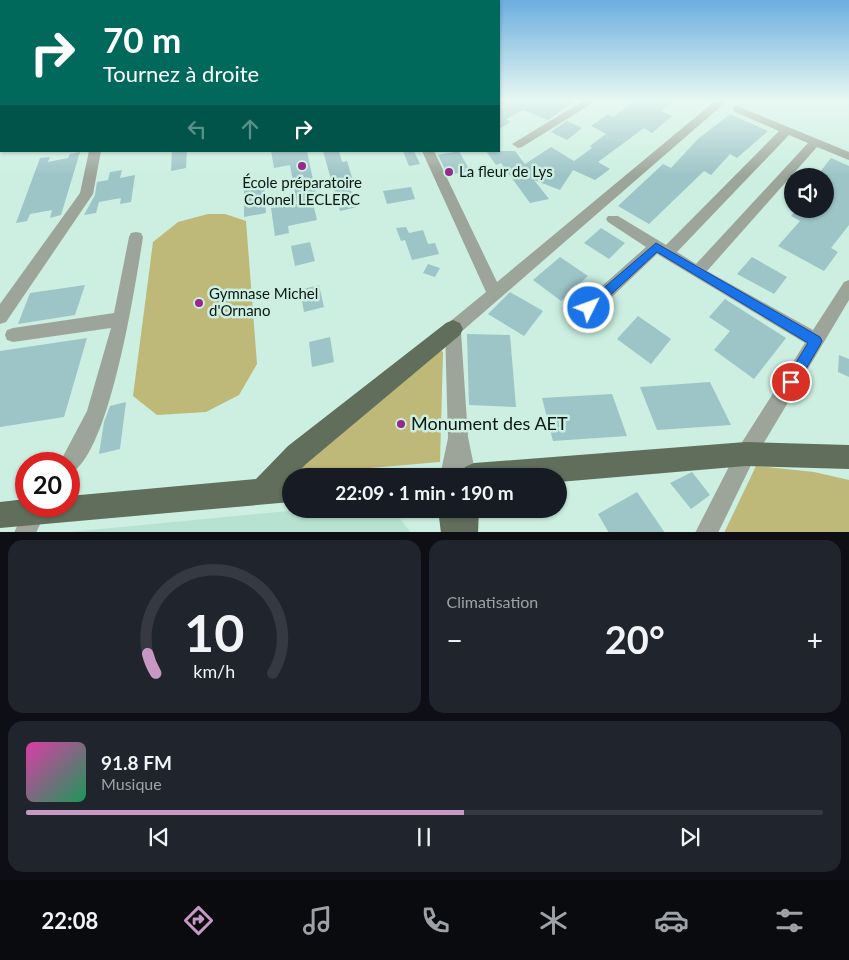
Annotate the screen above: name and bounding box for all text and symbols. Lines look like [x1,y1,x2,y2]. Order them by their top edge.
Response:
text: 70 m [103,18,181,60]
icon: right [20,20,85,85]
text: Tournez à droite [103,60,259,87]
icon: left [183,115,211,143]
icon: ahead [236,115,264,143]
icon: right [289,115,317,143]
marker: École préparatoire Colonel LECLERC [296,160,308,172]
place label: La fleur de Lys [459,162,553,180]
marker: La fleur de Lys [443,166,455,178]
map controls [784,168,834,218]
button: sound [784,168,834,218]
place label: École préparatoire Colonel LECLERC [242,173,362,208]
position arrow [562,281,614,333]
place label: Gymnase Michel d'Ornano [209,284,318,319]
marker: Gymnase Michel d'Ornano [193,297,205,309]
pin [770,361,812,403]
icon: arrive [777,368,805,396]
place label: Monument des AET [411,412,568,434]
marker: Monument des AET [395,418,407,430]
speed limit sign: 20 [15,452,80,517]
text: 22:09 · 1 min · 190 m [335,481,514,504]
text: Climatisation [447,592,538,611]
text: 10 [184,601,244,663]
text: 20° [605,616,665,662]
text: − [447,623,463,657]
text: + [807,623,823,657]
text: km/h [193,660,235,682]
text: 91.8 FM [101,751,172,774]
text: Musique [101,774,162,793]
icon: previous [145,823,173,851]
icon: pause [410,823,438,851]
icon: next [676,823,704,851]
icon: directions [181,903,216,938]
icon: music [300,903,335,938]
icon: phone [418,903,453,938]
icon: climate [536,903,571,938]
icon: car [654,903,689,938]
icon: filters [772,903,807,938]
text: 22:08 [42,907,98,934]

